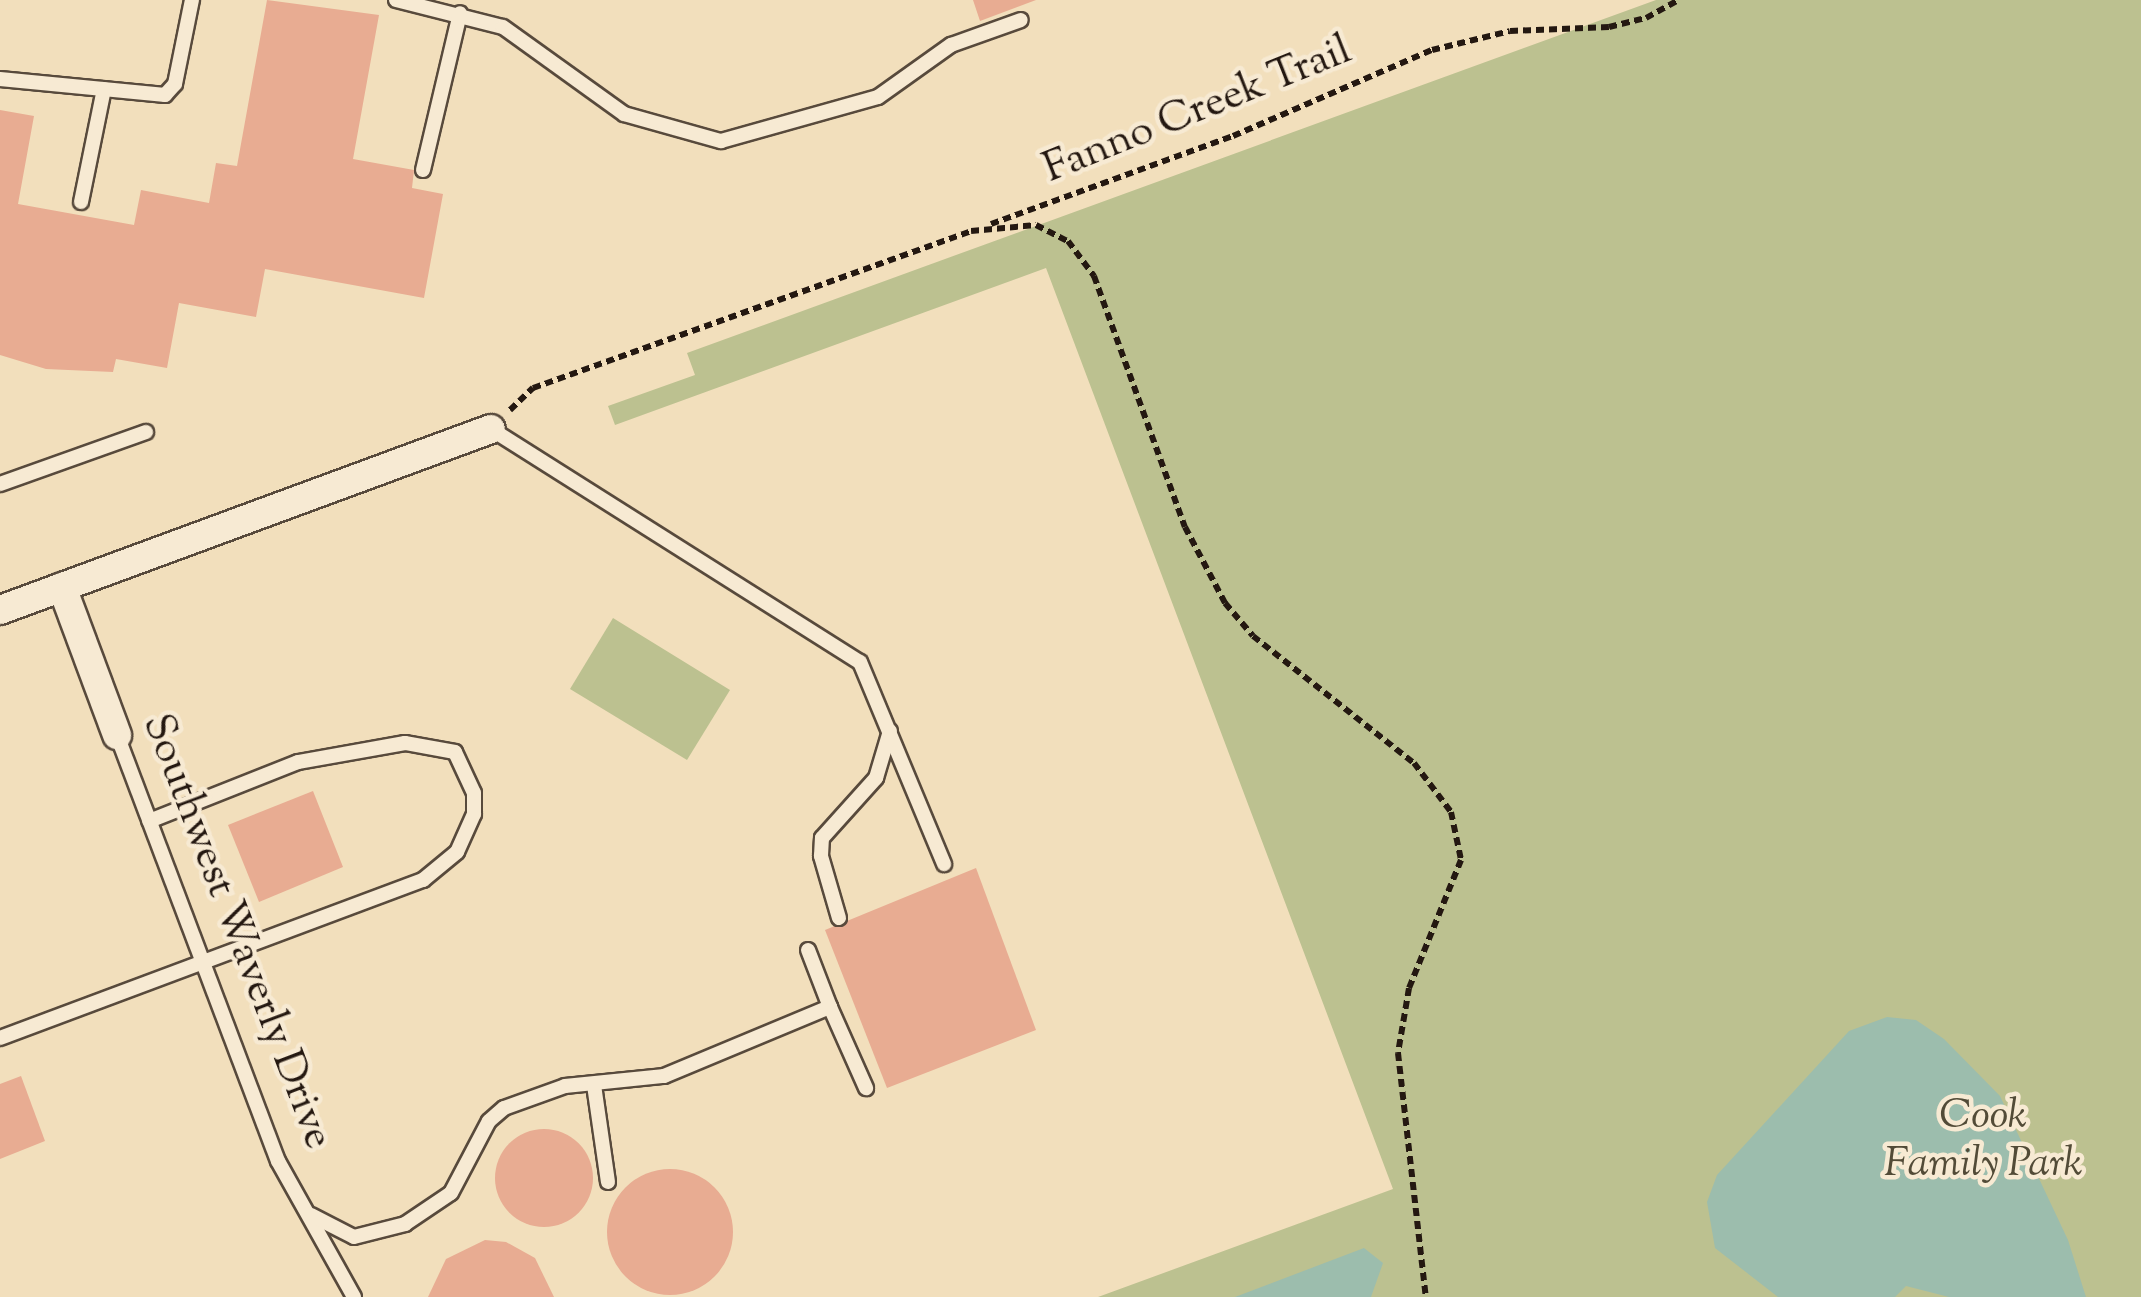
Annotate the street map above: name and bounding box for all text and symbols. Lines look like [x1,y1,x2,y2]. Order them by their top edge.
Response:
street label: Fanno Creek Trail [1037,26,1359,196]
street label: Southwest Waverly Drive [130,708,342,1156]
park label: Cook Family Park [1884,1092,2082,1190]

